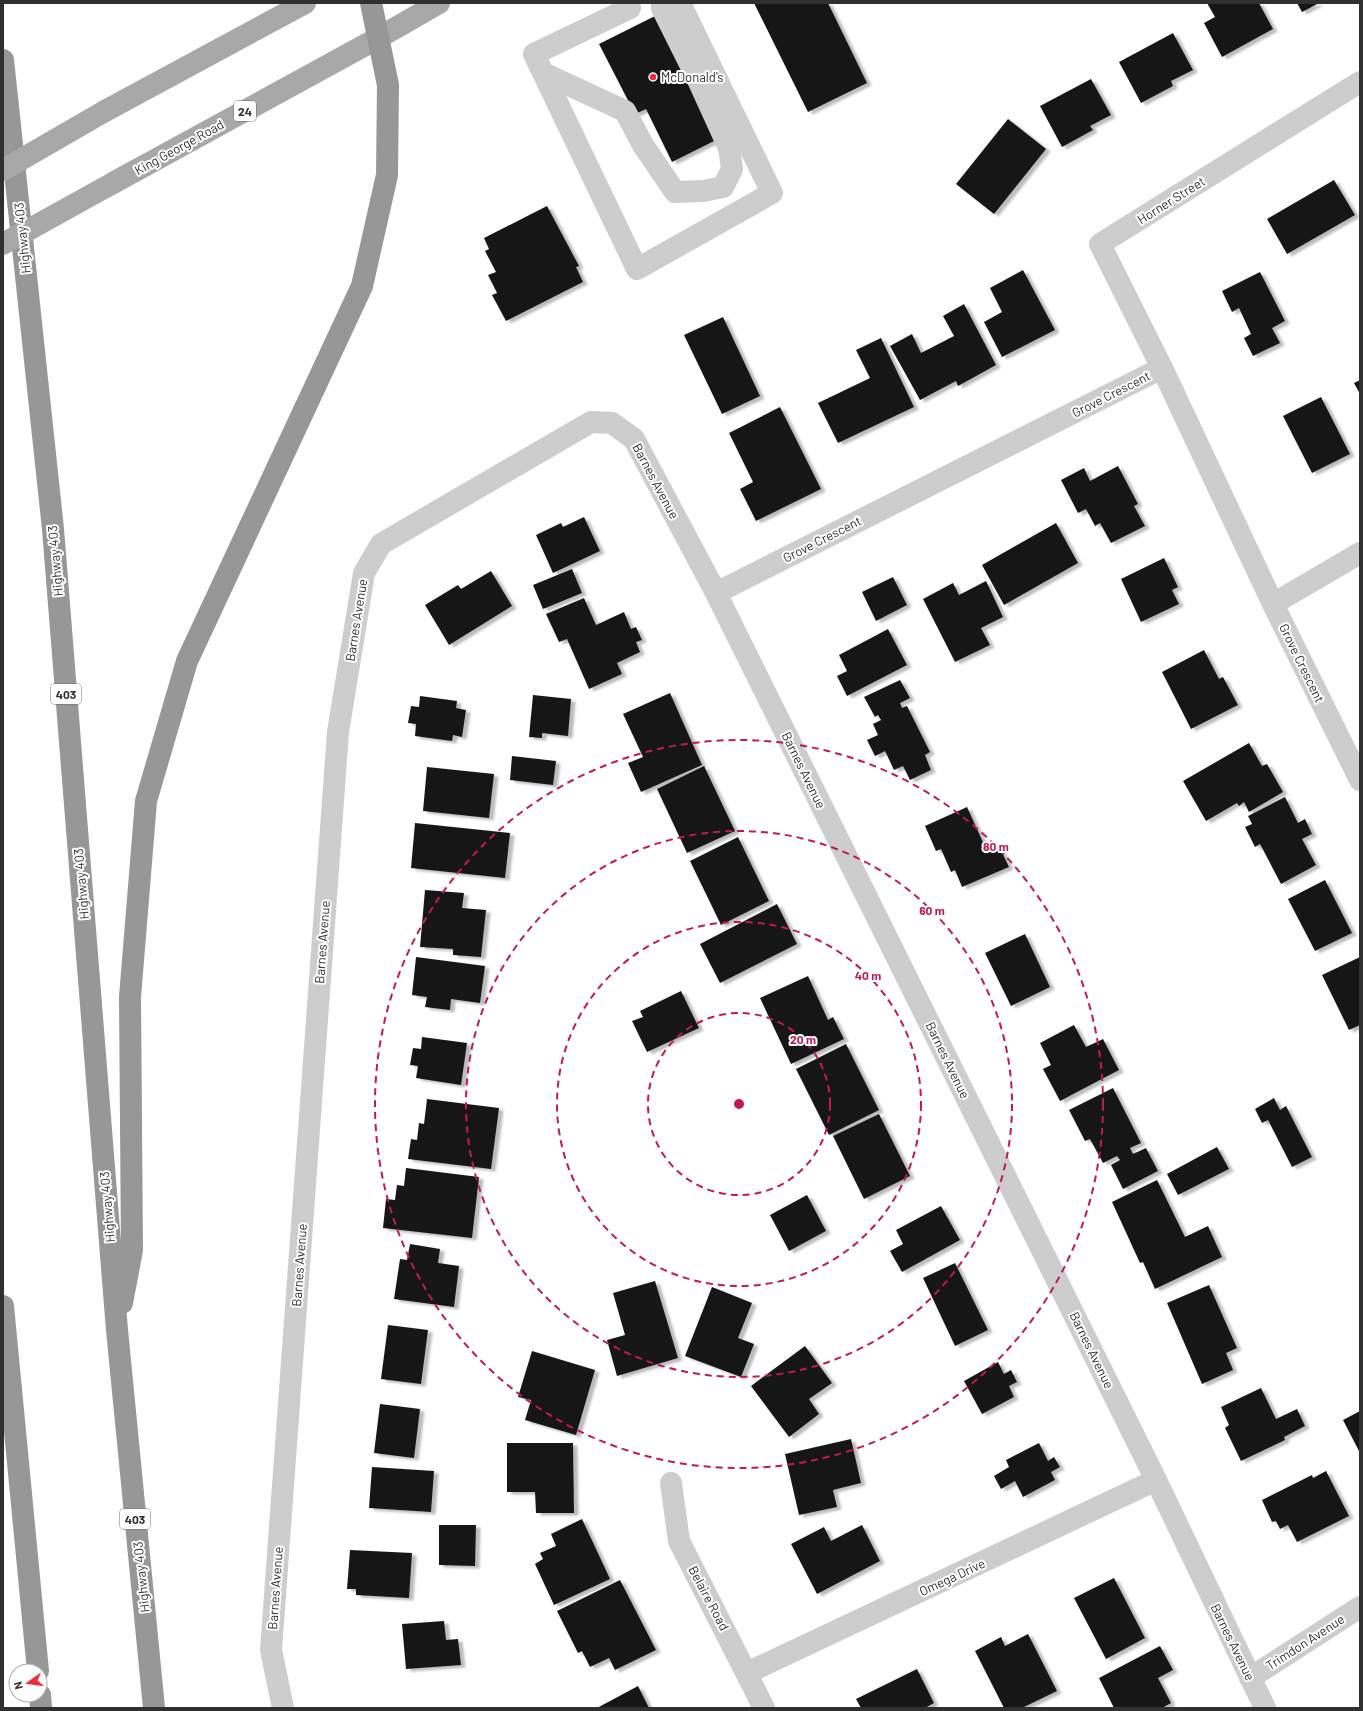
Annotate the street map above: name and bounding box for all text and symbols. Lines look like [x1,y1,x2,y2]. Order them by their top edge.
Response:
place label: McDonald's [661,69,724,85]
marker: McDonald's [648,72,658,82]
road number: 24 [234,101,256,121]
street label: King George Road [132,116,226,178]
street label: Horner Street [1134,173,1208,227]
street label: Highway 403 [10,202,34,274]
street label: Grove Crescent [1069,367,1153,421]
street label: Barnes Avenue [629,440,683,522]
street label: Grove Crescent [780,512,864,566]
street label: Highway 403 [44,525,66,597]
street label: Barnes Avenue [342,578,370,662]
street label: Grove Crescent [1276,621,1328,705]
road number: 403 [51,684,81,704]
street label: Barnes Avenue [779,729,829,811]
text: 80 m [983,839,1009,853]
street label: Highway 403 [70,848,92,920]
street label: Barnes Avenue [311,900,333,984]
text: 60 m [919,903,945,917]
text: 40 m [855,968,881,982]
street label: Barnes Avenue [923,1019,973,1101]
text: 20 m [790,1032,816,1046]
centre of rings [732,1097,746,1111]
street label: Highway 403 [96,1171,118,1243]
street label: Barnes Avenue [288,1223,310,1307]
street label: Barnes Avenue [1067,1309,1117,1391]
road number: 403 [120,1509,150,1529]
street label: Highway 403 [129,1541,153,1613]
street label: Barnes Avenue [264,1546,286,1630]
street label: Omega Drive [917,1555,988,1599]
street label: Belaire Road [685,1563,733,1633]
street label: Barnes Avenue [1208,1601,1258,1683]
street label: Trimdon Avenue [1263,1611,1347,1673]
north arrow [8,1663,48,1703]
text: N [11,1680,25,1691]

